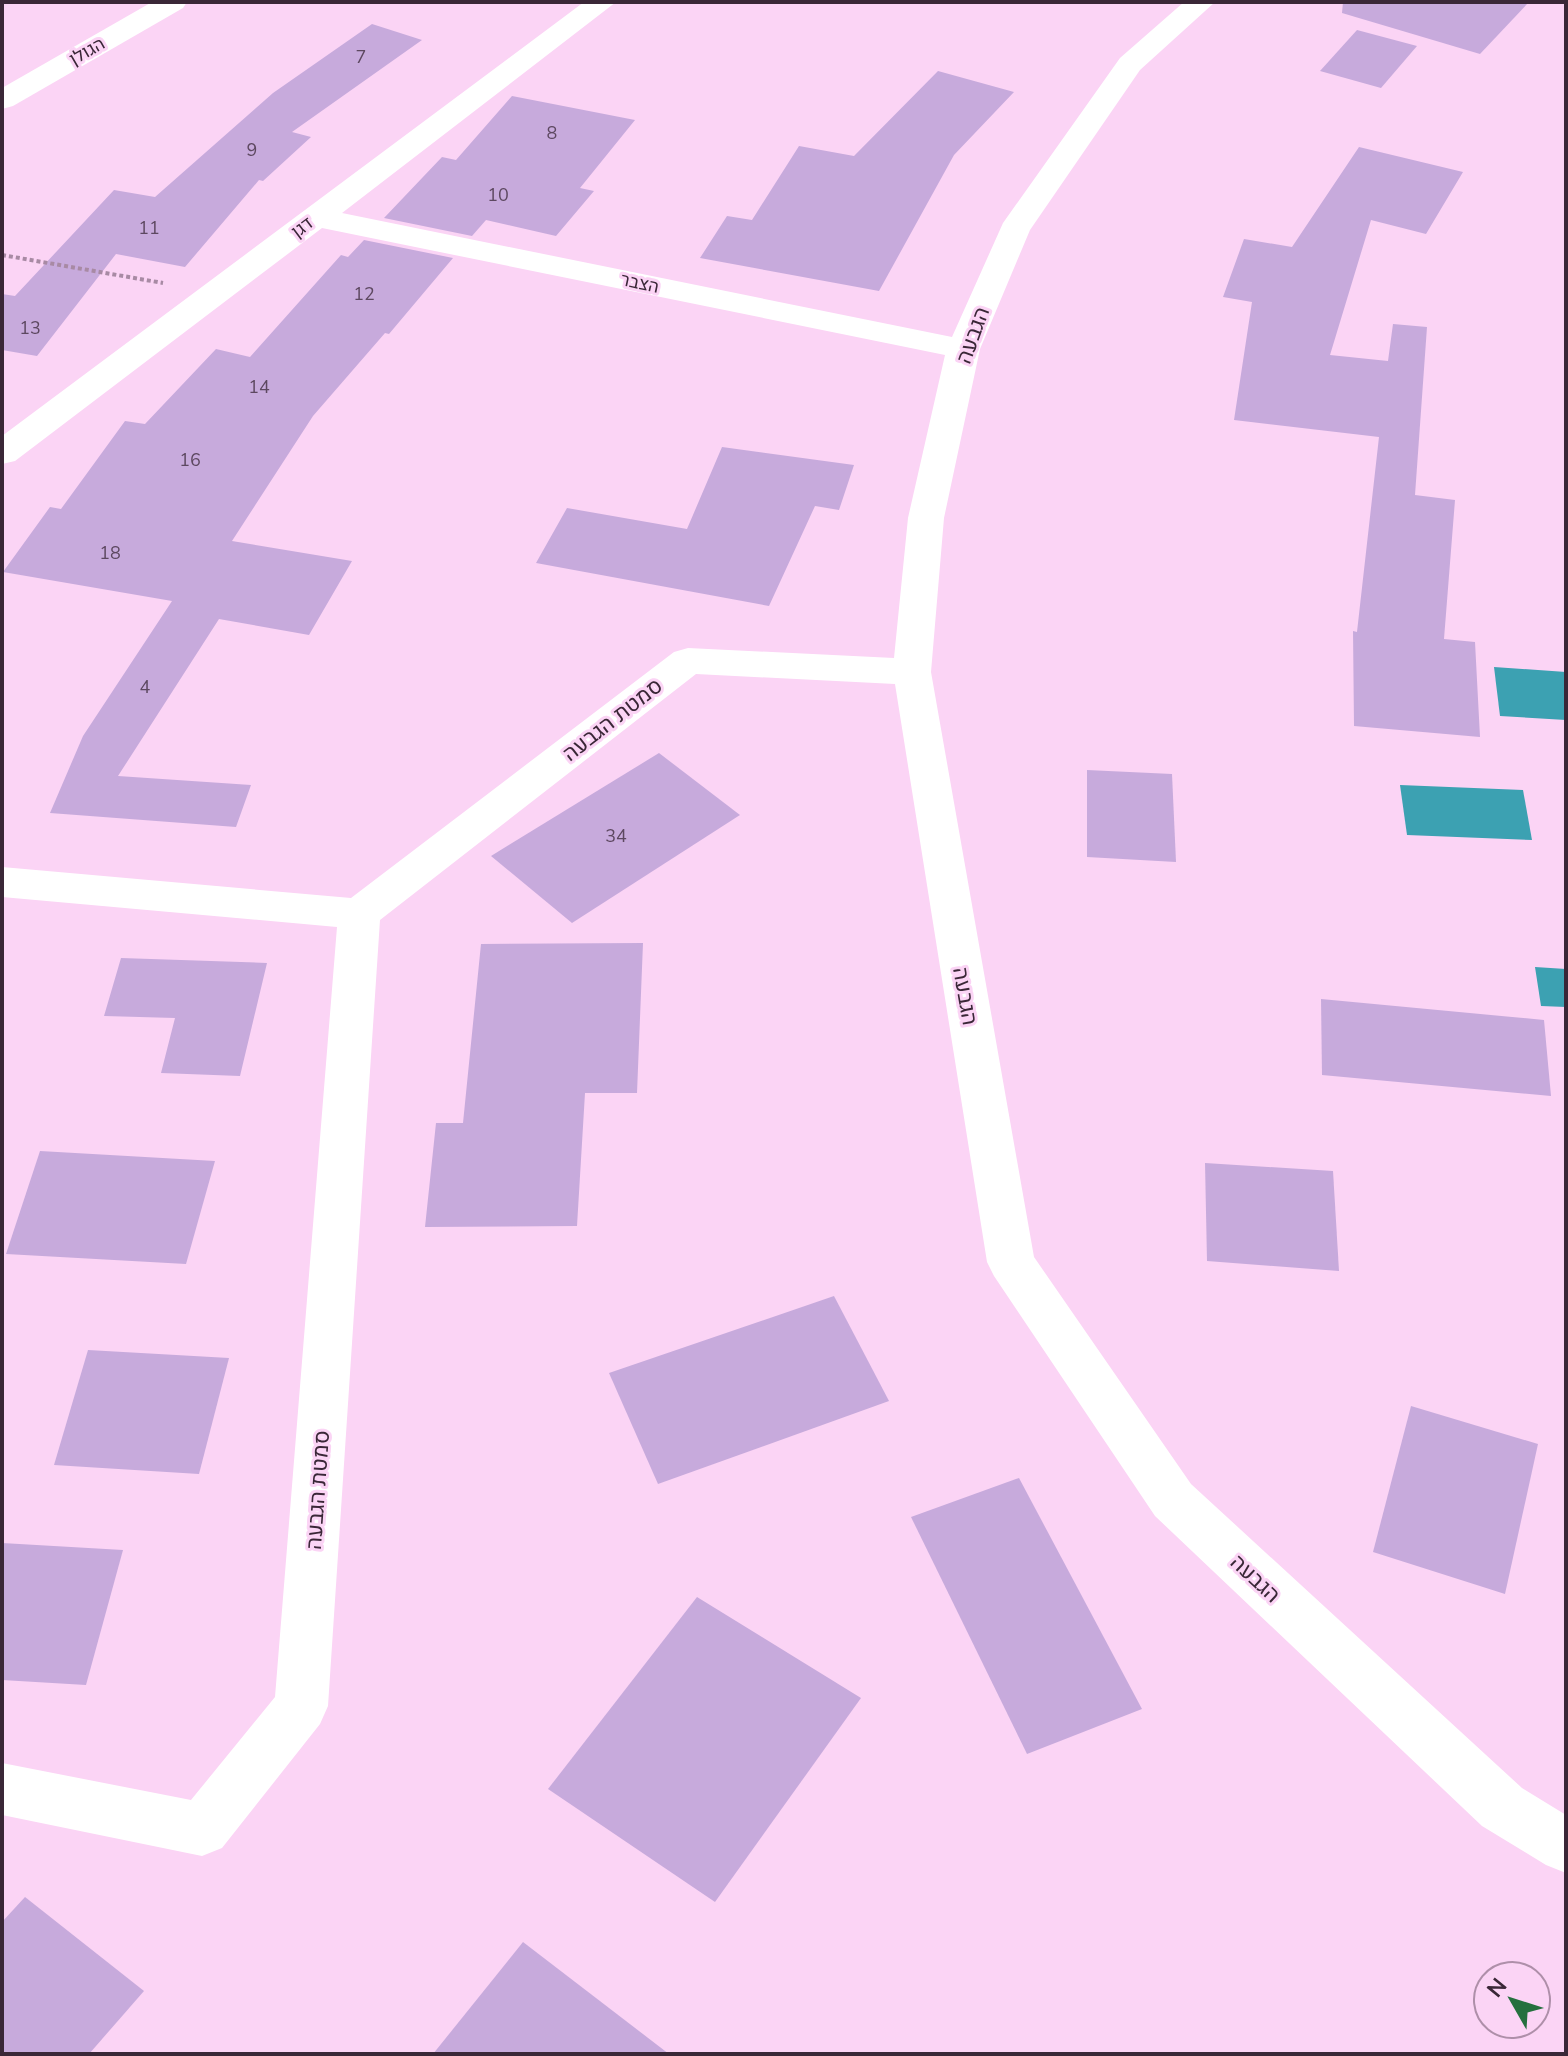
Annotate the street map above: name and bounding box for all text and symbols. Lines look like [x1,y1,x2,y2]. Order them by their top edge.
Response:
street label: הגולן [65,31,109,71]
house number: 7 [356,45,366,69]
house number: 8 [547,121,557,145]
house number: 9 [247,138,257,162]
house number: 10 [487,183,509,207]
street label: דגן [286,211,318,243]
house number: 11 [138,216,160,240]
street label: הצבר [619,267,661,299]
house number: 12 [353,282,375,306]
street label: הגבעה [949,303,997,368]
house number: 13 [19,316,41,340]
house number: 14 [248,375,270,399]
house number: 16 [179,448,201,472]
house number: 18 [99,541,121,565]
street label: סמטת הגבעה [556,671,669,768]
house number: 4 [140,675,151,699]
house number: 34 [605,824,627,848]
street label: הגבעה [945,965,985,1028]
street label: סמטת הגבעה [299,1429,337,1551]
street label: הגבעה [1224,1548,1287,1610]
north arrow [1472,1960,1552,2040]
text: N [1480,1972,1514,2004]

